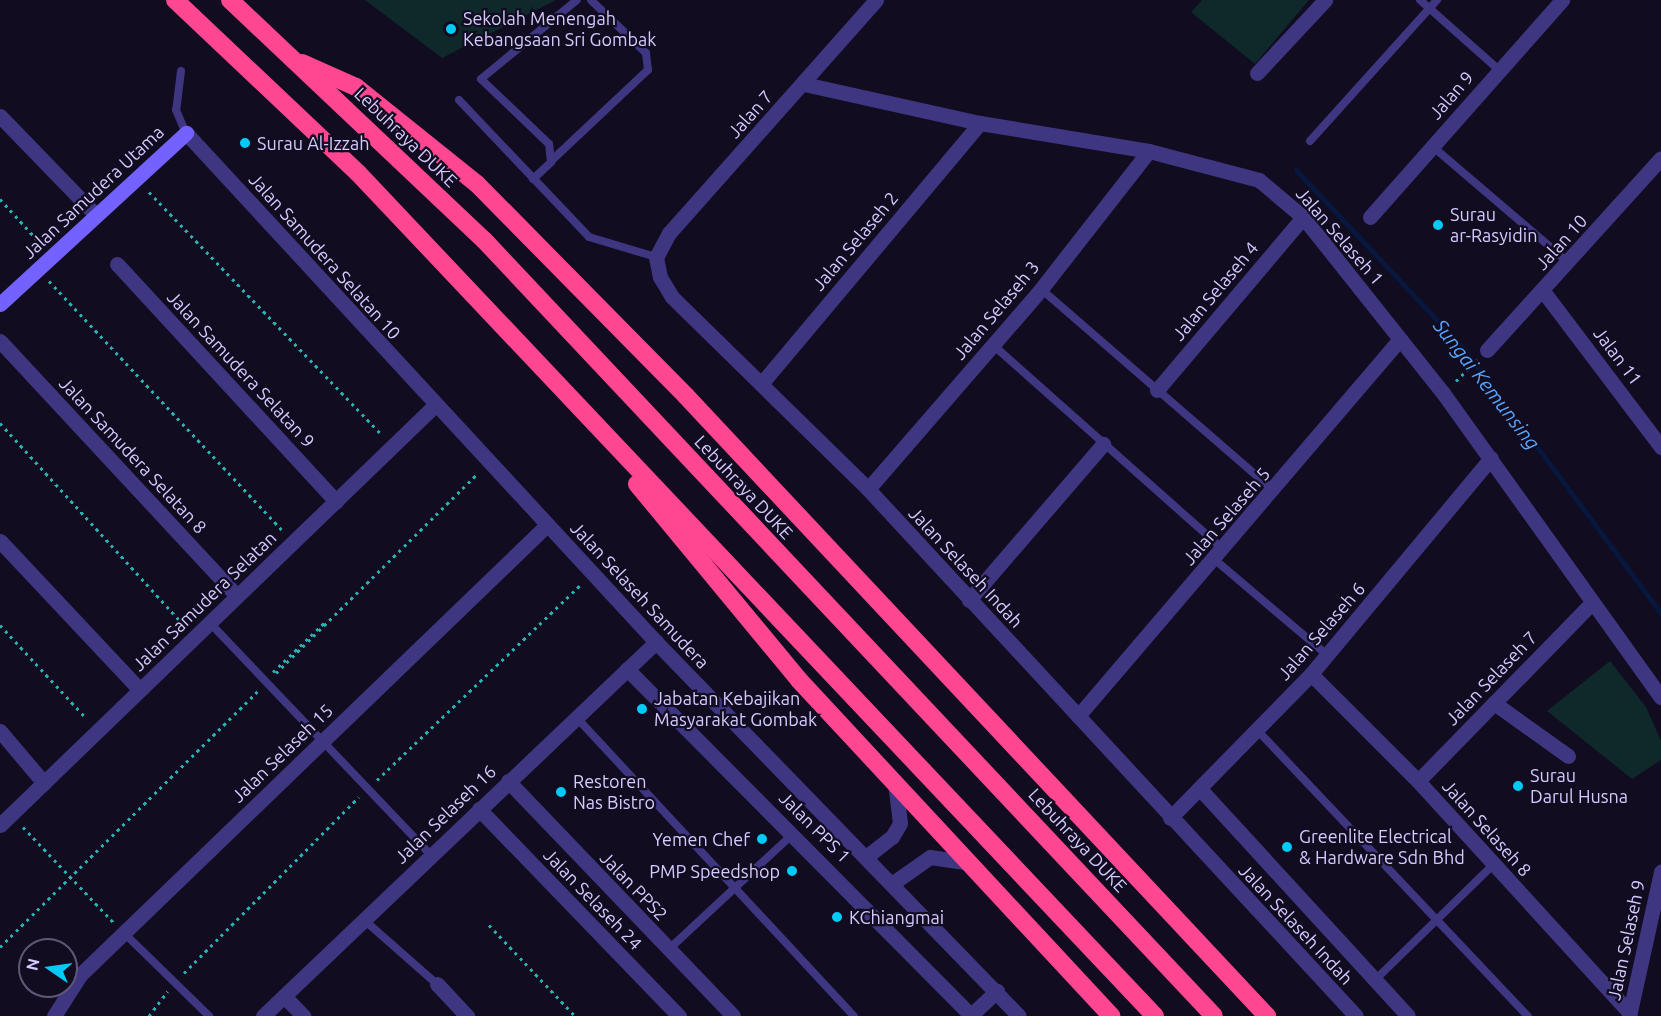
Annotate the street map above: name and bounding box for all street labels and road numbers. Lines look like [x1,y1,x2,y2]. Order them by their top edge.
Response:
street label: Jalan 9 [1424,67,1478,123]
street label: Lebuhraya DUKE [350,83,462,191]
street label: Jalan 7 [723,86,777,142]
street label: Jalan Samudera Utama [18,121,168,263]
street label: Jalan Samudera Selatan 10 [245,169,405,343]
street label: Jalan Selaseh 1 [1292,183,1388,289]
street label: Jalan Selaseh 2 [807,187,903,295]
street label: Jalan 10 [1531,210,1591,274]
street label: Jalan Selaseh 4 [1167,237,1263,345]
street label: Jalan Selaseh 3 [948,256,1044,364]
street label: Jalan Samudera Selatan 9 [163,286,319,452]
street label: Jalan 11 [1589,323,1647,389]
street label: Jalan Samudera Selatan 8 [55,372,211,538]
street label: Lebuhraya DUKE [690,431,798,543]
street label: Jalan Selaseh 5 [1178,463,1274,569]
street label: Jalan Selaseh Indah [905,502,1027,632]
street label: Jalan Selaseh Samudera [566,517,714,673]
street label: Jalan Samudera Selatan [128,527,280,675]
street label: Jalan Selaseh 6 [1273,578,1369,684]
street label: Jalan Selaseh 7 [1441,627,1541,729]
street label: Jalan Selaseh 15 [227,699,337,807]
street label: Jalan Selaseh 16 [390,760,500,868]
street label: Jalan Selaseh 8 [1438,775,1536,881]
street label: Lebuhraya DUKE [1024,784,1132,896]
street label: Jalan PPS 1 [775,787,855,867]
street label: Jalan Selaseh 24 [539,844,647,954]
street label: Jalan PPS2 [596,847,672,925]
street label: Jalan Selaseh Indah [1235,859,1357,989]
street label: Jalan Selaseh 9 [1603,878,1649,1002]

